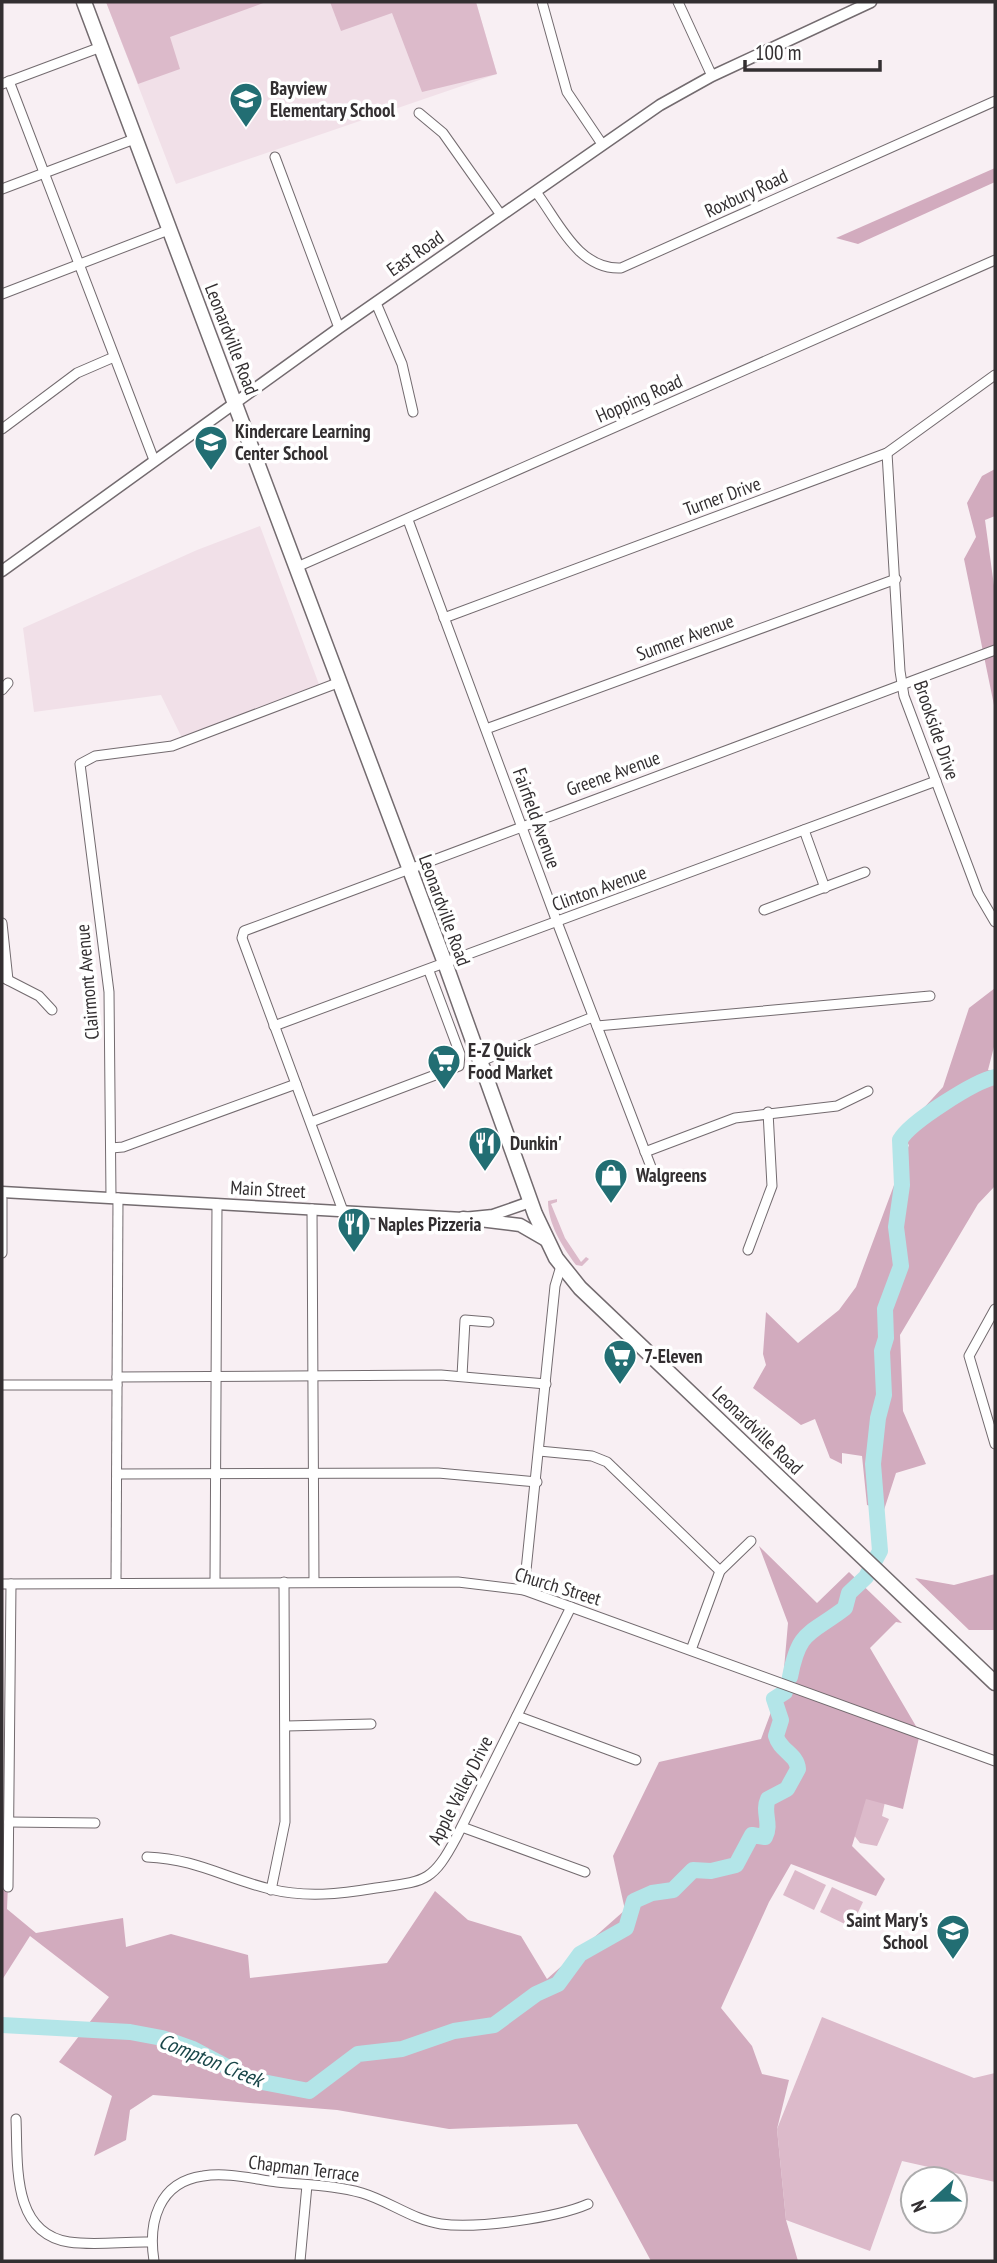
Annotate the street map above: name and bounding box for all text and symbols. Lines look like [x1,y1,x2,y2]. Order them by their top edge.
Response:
scale bar [745,28,880,72]
text: 100 m [755,39,801,66]
place label: Bayview Elementary School [270,76,395,122]
school or university icon: Bayview Elementary School [227,80,265,129]
street label: Roxbury Road [701,163,791,223]
street label: East Road [382,225,448,281]
street label: Leonardville Road [200,280,264,398]
street label: Hopping Road [592,368,686,428]
place label: Kindercare Learning Center School [235,419,371,465]
school or university icon: Kindercare Learning Center School [192,423,230,472]
street label: Turner Drive [680,471,764,521]
street label: Sumner Avenue [633,608,737,666]
street label: Brookside Drive [909,677,965,783]
street label: Greene Avenue [563,745,663,801]
street label: Fairfield Avenue [508,764,566,872]
street label: Leonardville Road [414,851,476,969]
street label: Clinton Avenue [548,860,650,916]
street label: Clairmont Avenue [70,923,104,1041]
place label: E-Z Quick Food Market [468,1038,553,1084]
supermarket icon: E-Z Quick Food Market [425,1042,463,1091]
restaurant icon: Dunkin' [466,1124,504,1173]
place label: Dunkin' [510,1131,562,1155]
shop icon: Walgreens [592,1156,630,1205]
place label: Walgreens [635,1163,707,1187]
street label: Main Street [230,1175,307,1203]
restaurant icon: Naples Pizzeria [335,1205,373,1254]
place label: Naples Pizzeria [378,1212,482,1236]
supermarket icon: 7-Eleven [601,1337,639,1386]
place label: 7-Eleven [644,1344,703,1368]
street label: Leonardville Road [708,1381,808,1479]
street label: Church Street [512,1562,605,1611]
street label: Apple Valley Drive [422,1732,498,1848]
place label: Saint Mary's School [846,1908,928,1954]
school or university icon: Saint Mary's School [934,1912,972,1961]
water label: Compton Creek [155,2027,270,2094]
street label: Chapman Terrace [247,2149,361,2187]
north arrow [899,2165,969,2235]
text: N [905,2197,931,2216]

